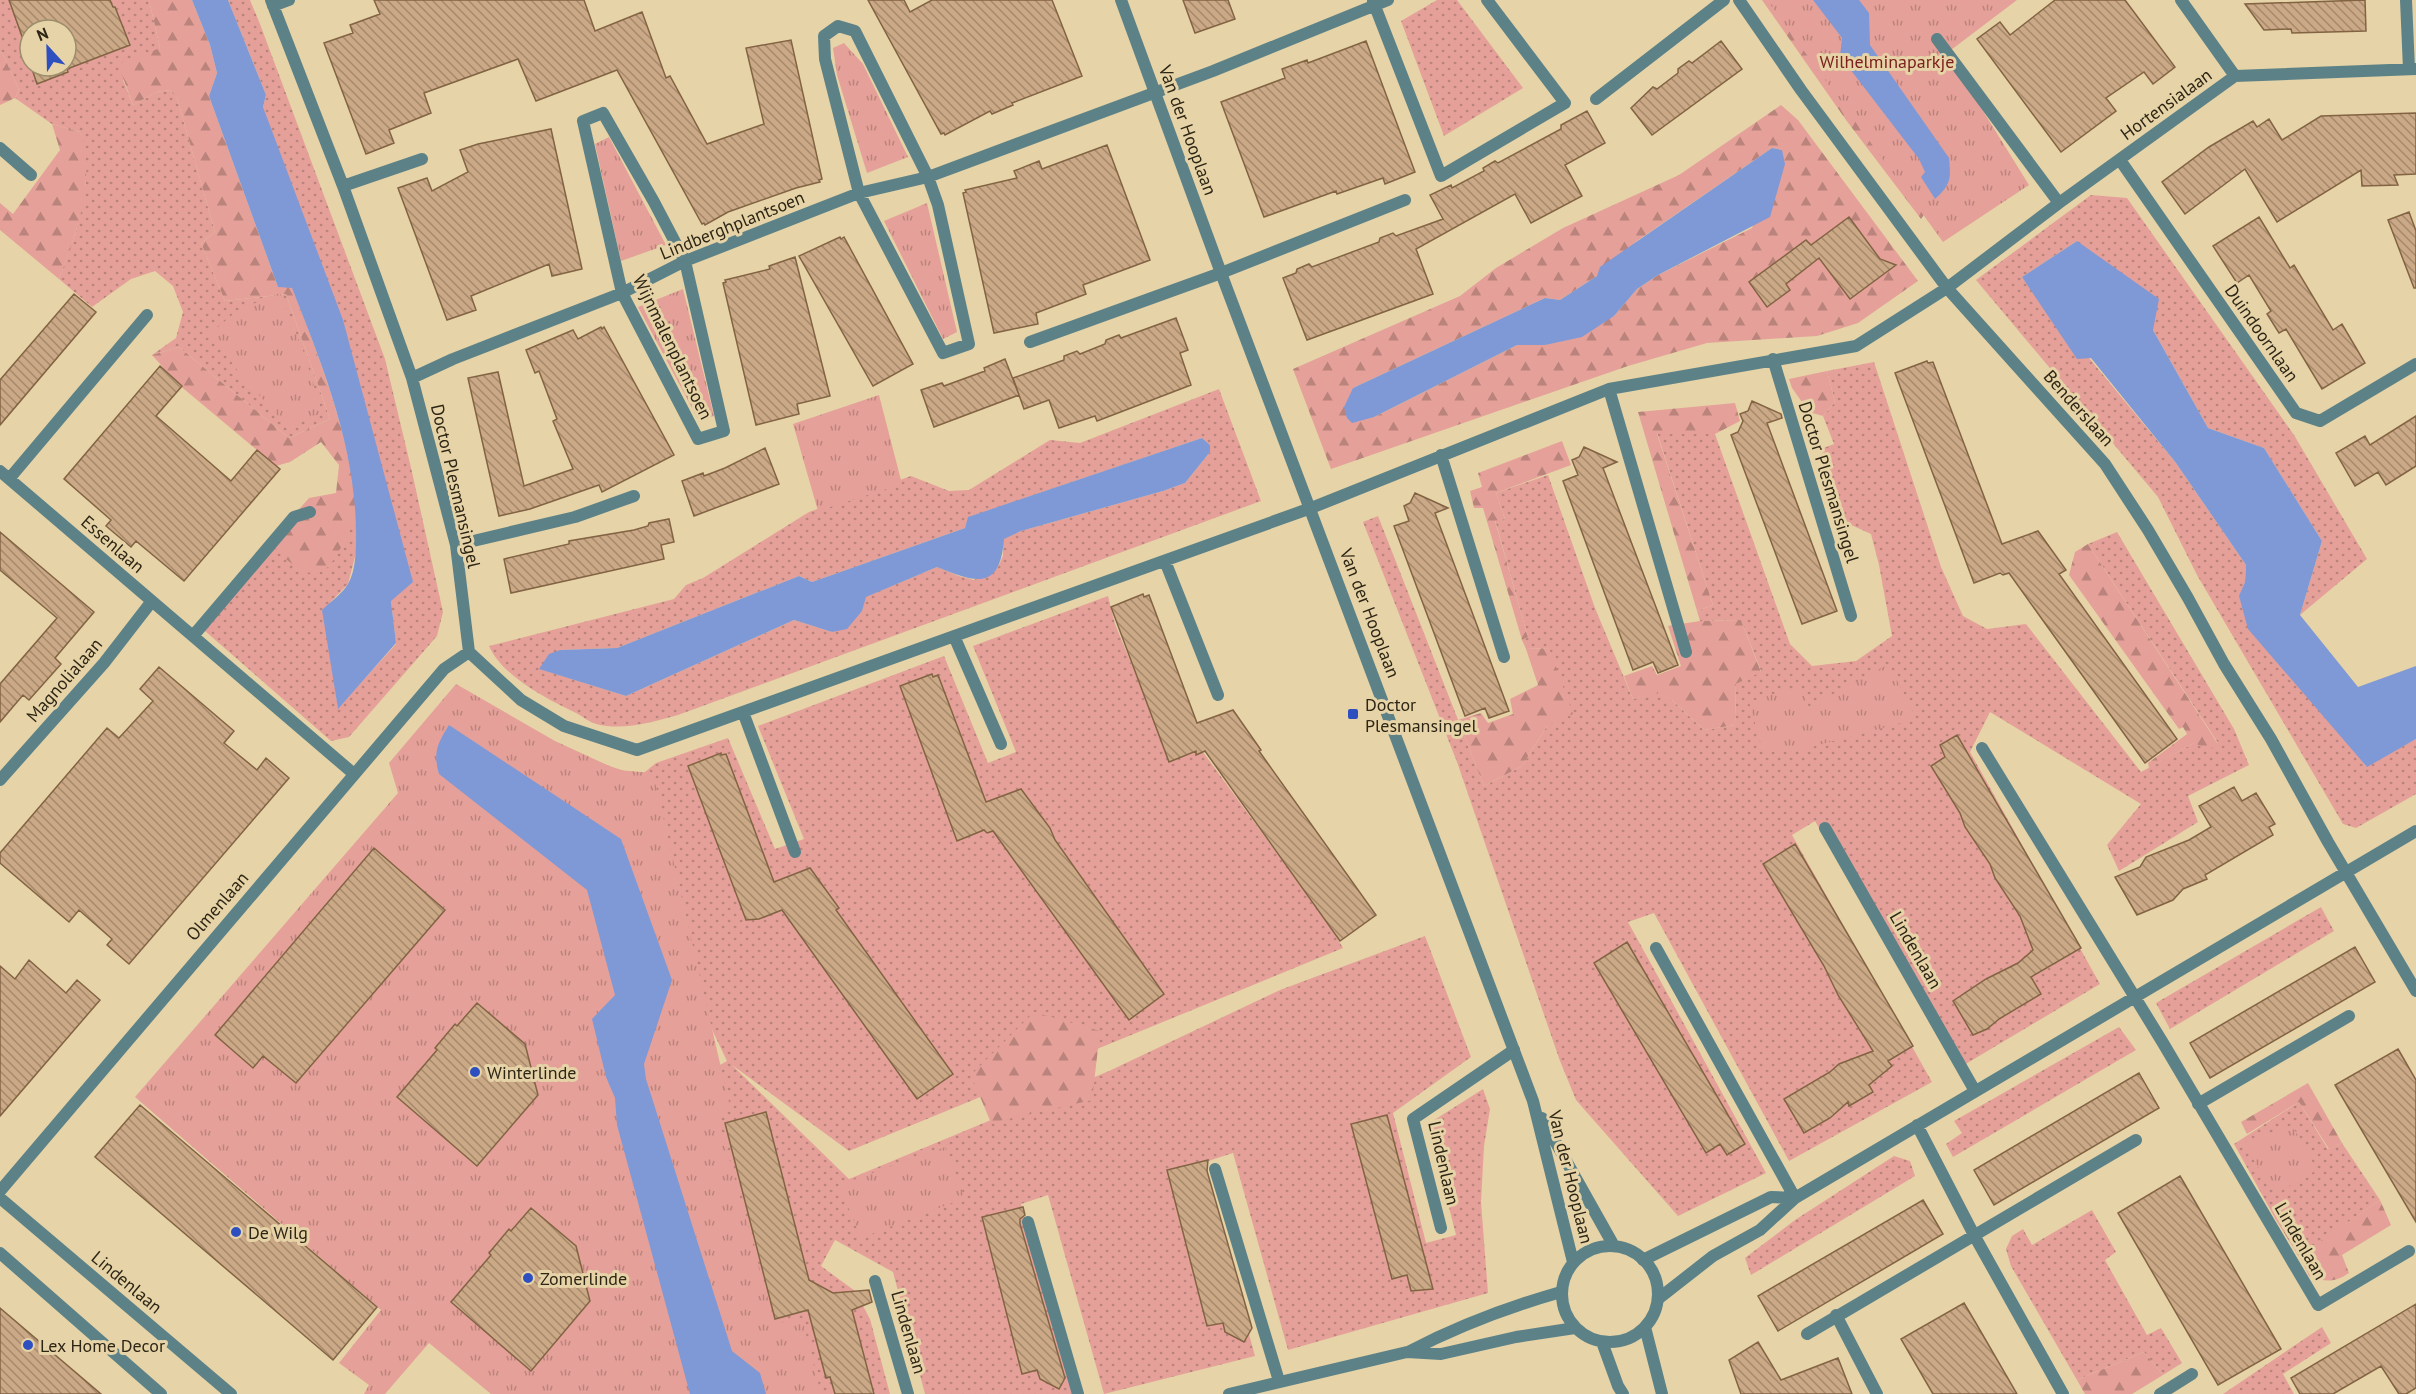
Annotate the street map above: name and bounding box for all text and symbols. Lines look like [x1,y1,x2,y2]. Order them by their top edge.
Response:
north arrow [18,18,78,78]
text: N [34,23,51,45]
park label: Wilhelminaparkje [1820,50,1954,73]
street label: Van der Hooplaan [1153,61,1222,198]
street label: Hortensialaan [2116,63,2216,145]
street label: Lindberghplantsoen [656,185,808,265]
street label: Wijnmalenplantsoen [628,271,718,423]
street label: Duindoornlaan [2220,280,2304,386]
street label: Benderslaan [2039,365,2119,451]
street label: Doctor Plesmansingel [1793,398,1865,566]
street label: Doctor Plesmansingel [426,402,486,571]
street label: Essenlaan [76,510,150,578]
street label: Van der Hooplaan [1334,544,1405,681]
street label: Magnolialaan [21,633,107,727]
place label: Doctor Plesmansingel [1365,693,1477,737]
marker: Doctor Plesmansingel [1346,707,1360,721]
street label: Olmenlaan [181,867,253,945]
street label: Lindenlaan [1885,907,1947,993]
place label: Winterlinde [487,1061,577,1084]
marker: Winterlinde [468,1065,482,1079]
street label: Van der Hooplaan [1543,1107,1599,1246]
street label: Lindenlaan [1423,1119,1465,1207]
street label: Lindenlaan [2270,1198,2332,1284]
place label: De Wilg [248,1221,308,1244]
marker: De Wilg [229,1225,243,1239]
street label: Lindenlaan [87,1246,167,1318]
place label: Zomerlinde [540,1267,627,1290]
marker: Zomerlinde [521,1271,535,1285]
street label: Lindenlaan [886,1288,932,1376]
place label: Lex Home Decor [40,1334,165,1357]
marker: Lex Home Decor [21,1338,35,1352]

